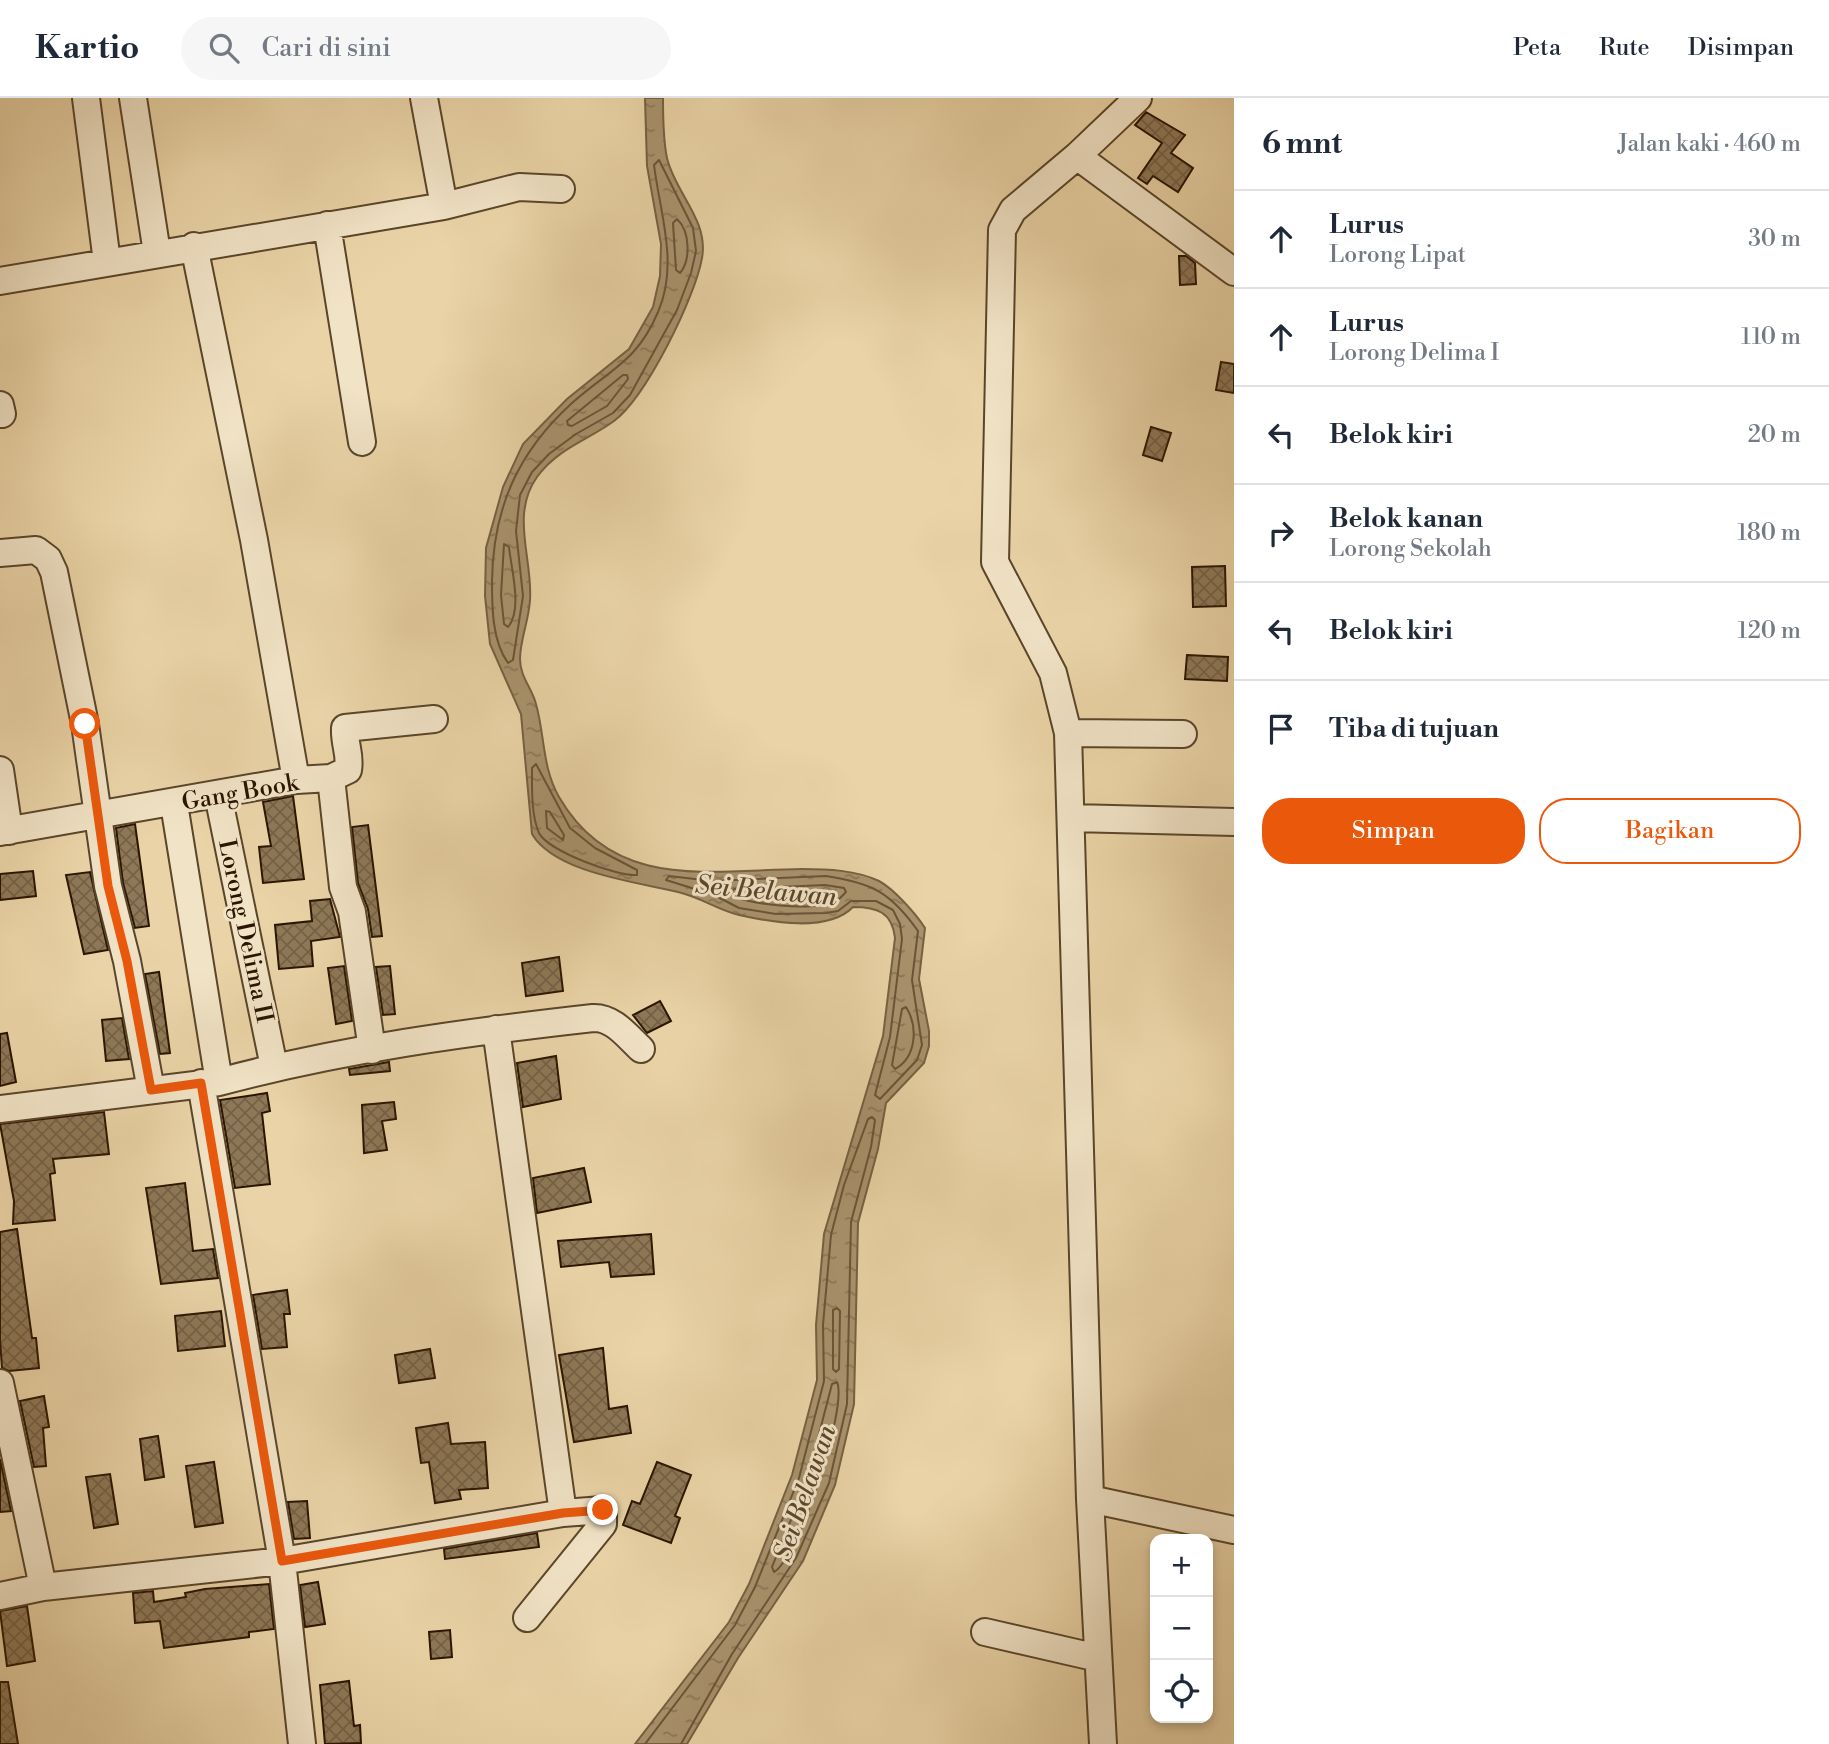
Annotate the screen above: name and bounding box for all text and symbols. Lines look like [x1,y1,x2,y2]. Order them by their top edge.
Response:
search box [181,17,671,80]
text: Kartio [35,28,139,69]
icon: search [205,29,243,67]
text: Cari di sini [261,32,391,64]
text: Peta [1513,33,1561,63]
text: Rute [1599,33,1650,63]
text: Disimpan [1688,33,1794,63]
text: 6 mnt [1262,125,1342,163]
text: Jalan kaki · 460 m [1618,130,1801,158]
text: Lurus [1329,209,1404,241]
icon: ahead [1262,220,1300,258]
text: 30 m [1748,225,1801,253]
text: Lorong Lipat [1329,241,1466,269]
text: Lurus [1329,307,1404,339]
icon: ahead [1262,318,1300,356]
text: 110 m [1741,323,1801,351]
text: Lorong Delima I [1329,339,1499,367]
icon: left [1262,416,1300,454]
text: Belok kiri [1329,419,1453,451]
text: 20 m [1748,421,1801,449]
text: Belok kanan [1329,503,1483,535]
icon: right [1262,514,1300,552]
text: 180 m [1737,519,1801,547]
text: Lorong Sekolah [1329,535,1492,563]
icon: left [1262,612,1300,650]
text: Belok kiri [1329,615,1453,647]
text: 120 m [1737,617,1801,645]
route start [69,708,100,739]
icon: arrive [1262,710,1300,748]
text: Tiba di tujuan [1329,713,1499,745]
street label: Gang Book [180,768,302,818]
button: Simpan [1262,798,1525,864]
button: Bagikan [1539,798,1801,864]
street label: Lorong Delima II [211,837,279,1026]
water label: Sei Belawan [694,869,838,913]
water label: Sei Belawan [767,1421,843,1566]
route end [587,1494,618,1525]
map controls [1150,1534,1213,1723]
button: + [1150,1534,1213,1597]
button: − [1150,1597,1213,1660]
button: locate [1150,1660,1213,1723]

